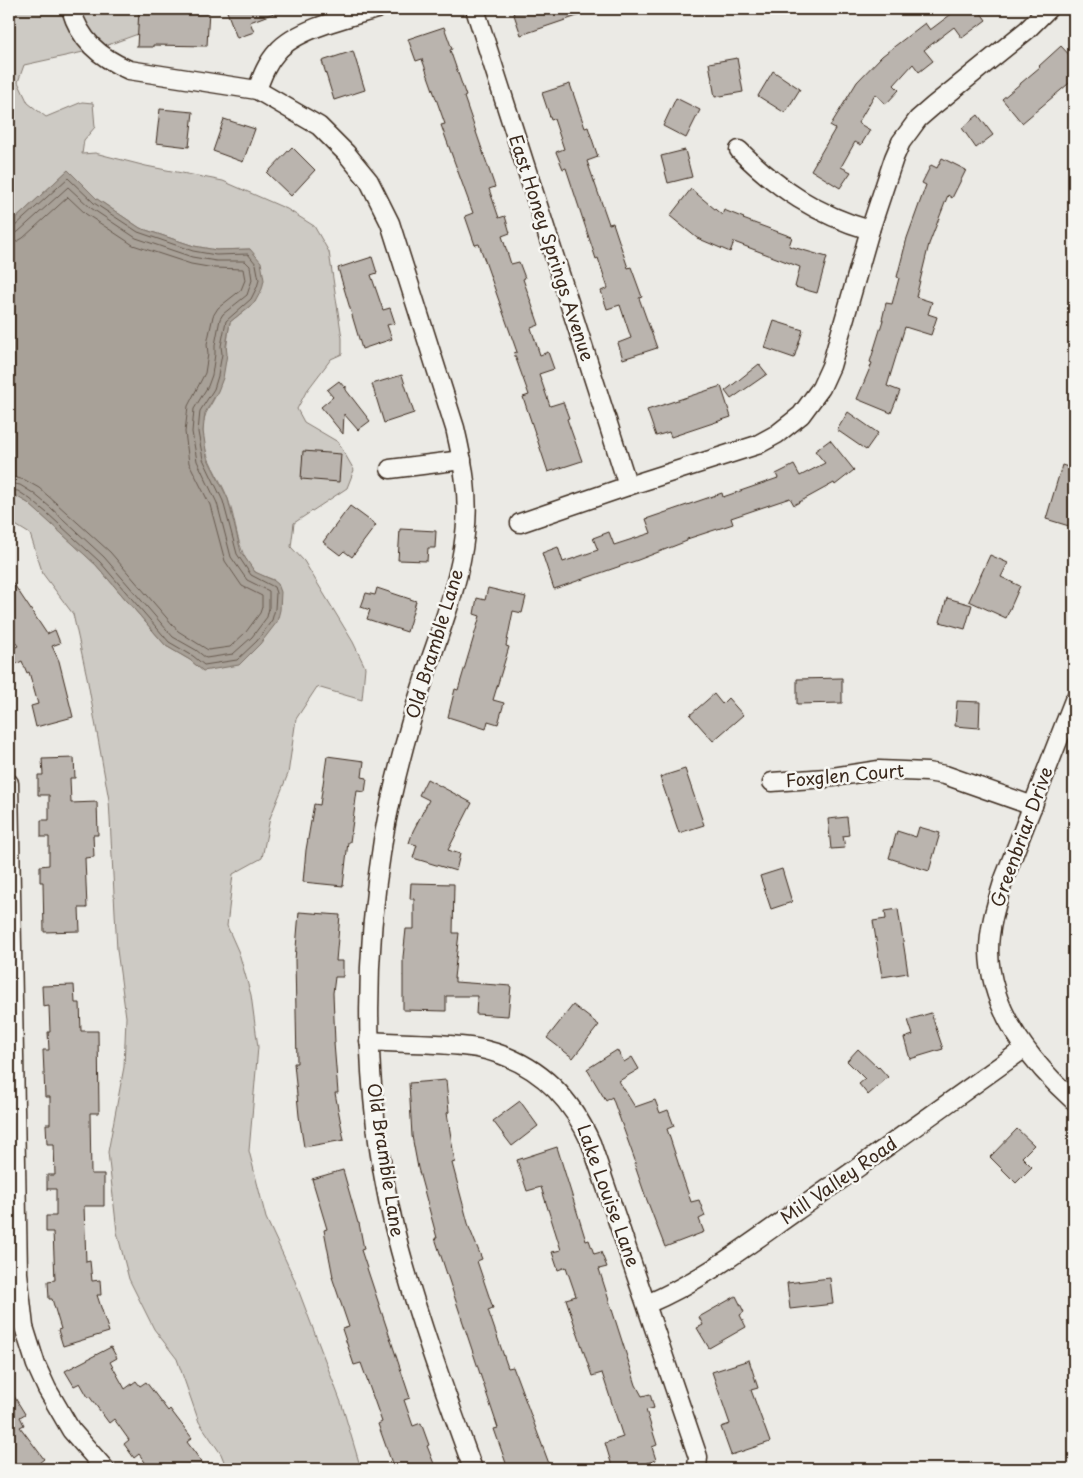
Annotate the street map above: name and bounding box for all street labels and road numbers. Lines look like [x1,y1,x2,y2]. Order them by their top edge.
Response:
street label: East Honey Springs Avenue [503,131,602,365]
street label: Old Bramble Lane [398,565,469,722]
street label: Foxglen Court [785,756,905,793]
street label: Greenbriar Drive [983,762,1059,911]
street label: Old Bramble Lane [361,1081,412,1239]
street label: Lake Louise Lane [571,1120,648,1271]
street label: Mill Valley Road [774,1129,902,1230]

